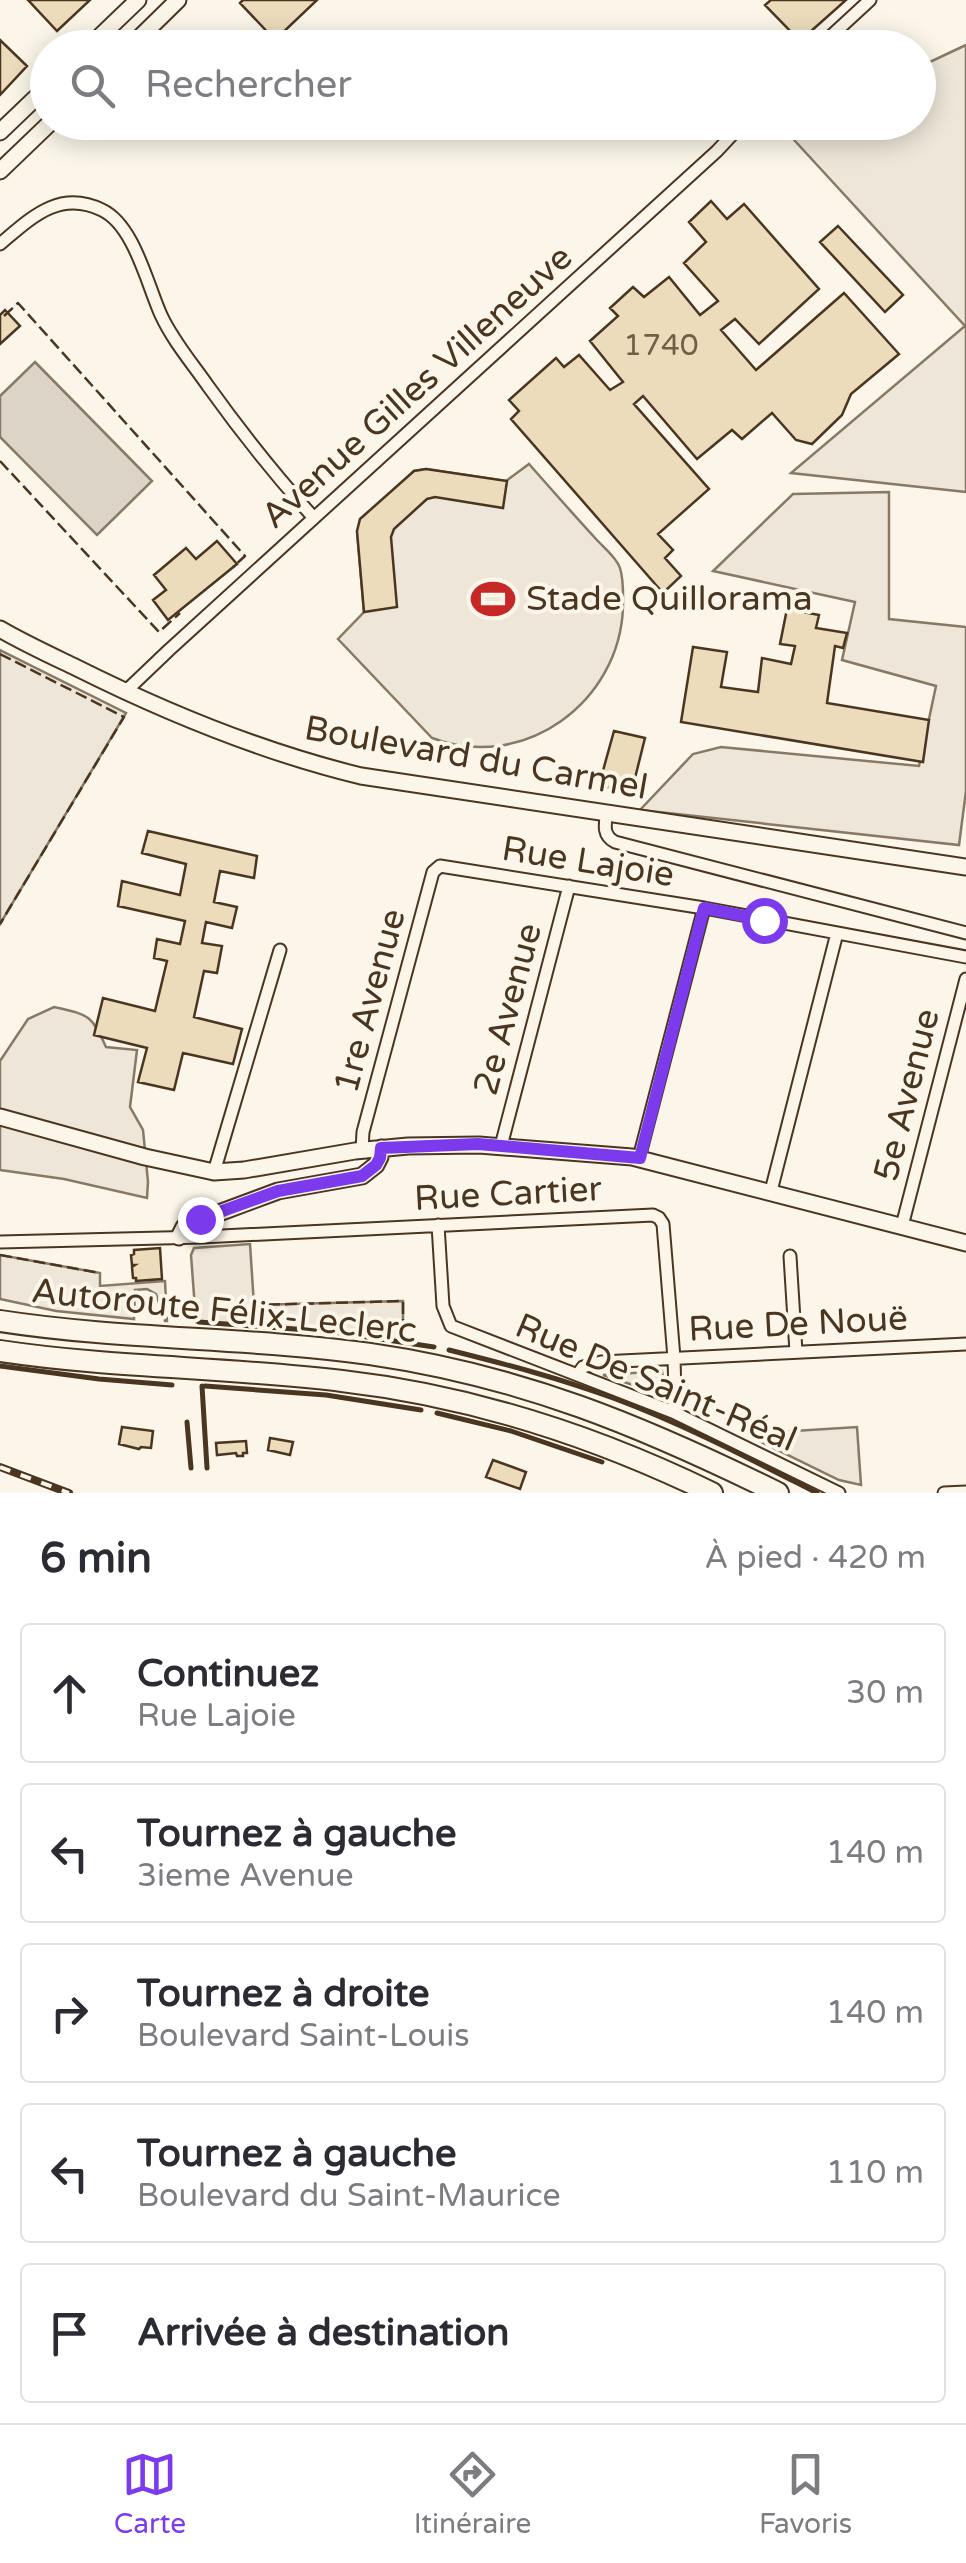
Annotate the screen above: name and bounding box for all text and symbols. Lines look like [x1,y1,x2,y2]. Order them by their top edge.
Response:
search box [30,30,936,140]
icon: search [65,58,120,113]
text: Rechercher [145,62,352,108]
street label: Avenue Gilles Villeneuve [253,237,581,537]
house number: 1740 [623,327,699,364]
sports icon: Stade Quillorama [469,575,517,623]
place label: Stade Quillorama [526,578,813,620]
street label: Boulevard du Carmel [301,707,651,809]
street label: Rue Lajoie [499,828,677,896]
route start [742,898,788,944]
street label: 1re Avenue [325,904,415,1098]
street label: 2e Avenue [465,918,551,1100]
street label: 5e Avenue [865,1004,949,1186]
street label: Rue Cartier [413,1168,603,1220]
route end [178,1197,224,1243]
street label: Autoroute Félix-Leclerc [29,1270,419,1352]
street label: Rue De Nouë [687,1297,909,1351]
street label: Rue De Saint-Réal [509,1305,803,1461]
text: 6 min [40,1533,152,1584]
text: À pied · 420 m [704,1539,926,1577]
text: Continuez [137,1651,319,1697]
icon: ahead [42,1666,97,1721]
text: 30 m [846,1674,924,1712]
text: Rue Lajoie [137,1697,296,1735]
text: Tournez à gauche [137,1811,456,1857]
icon: left [42,1826,97,1881]
text: 140 m [826,1834,924,1872]
text: 3ieme Avenue [137,1857,354,1895]
text: Tournez à droite [137,1971,430,2017]
icon: right [42,1986,97,2041]
text: 140 m [826,1994,924,2032]
text: Boulevard Saint-Louis [137,2017,470,2055]
text: Tournez à gauche [137,2131,456,2177]
icon: left [42,2146,97,2201]
text: 110 m [826,2154,924,2192]
text: Boulevard du Saint-Maurice [137,2177,561,2215]
icon: arrive [42,2306,97,2361]
text: Arrivée à destination [137,2310,510,2356]
tab: Carte [114,2447,186,2541]
tab: Itinéraire [414,2447,531,2541]
tab: Favoris [759,2447,852,2541]

